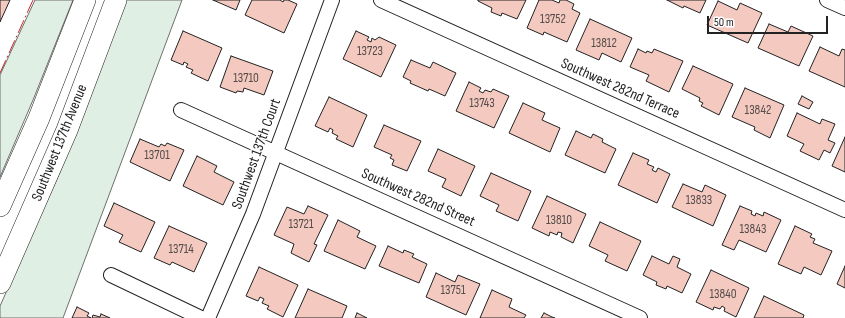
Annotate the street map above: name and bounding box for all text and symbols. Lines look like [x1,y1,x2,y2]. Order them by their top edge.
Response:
scale bar [709,8,830,34]
house number: 13752 [540,12,566,28]
text: 50 m [714,15,734,30]
house number: 13812 [591,36,617,52]
house number: 13723 [357,44,383,60]
street label: Southwest 282nd Terrace [558,55,682,123]
house number: 13710 [233,71,259,87]
street label: Southwest 137th Avenue [28,82,92,204]
street label: Southwest 137th Court [229,96,285,212]
house number: 13743 [469,96,495,112]
house number: 13842 [745,103,771,119]
house number: 13701 [144,148,170,164]
street label: Southwest 282nd Street [358,165,478,231]
house number: 13833 [686,193,712,209]
house number: 13810 [546,213,572,229]
house number: 13721 [288,217,314,233]
house number: 13843 [740,222,766,238]
house number: 13714 [168,242,194,258]
house number: 13751 [441,283,465,299]
house number: 13840 [709,287,737,303]

